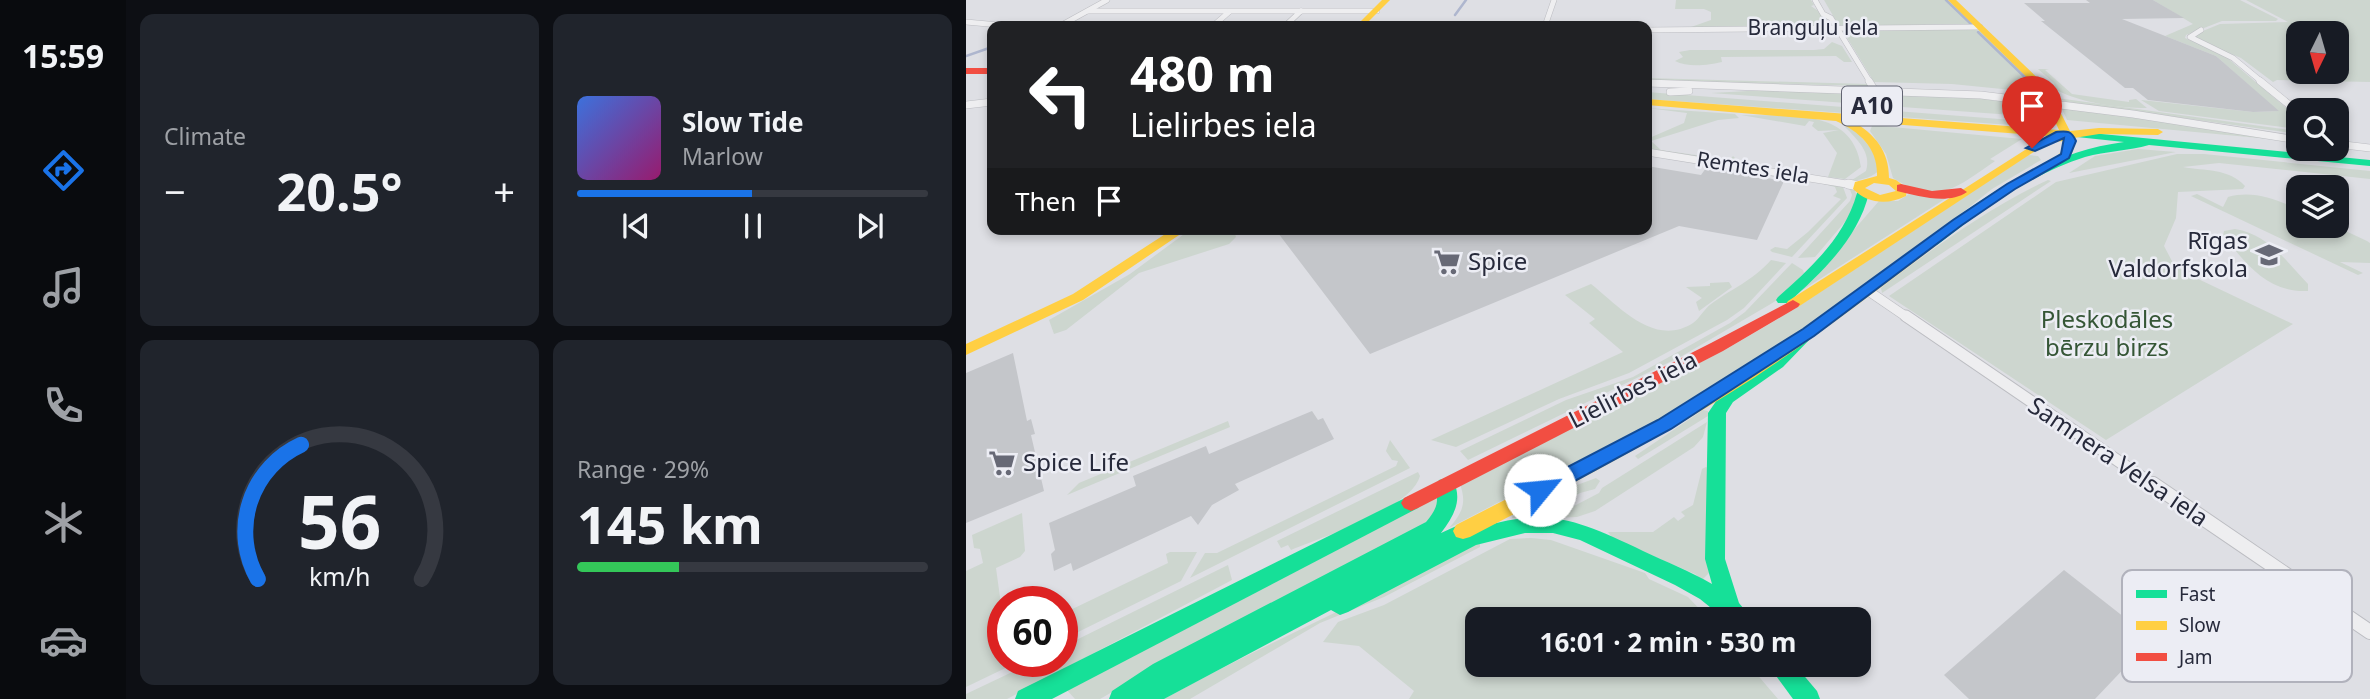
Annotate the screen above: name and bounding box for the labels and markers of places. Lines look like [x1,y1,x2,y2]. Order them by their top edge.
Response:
pin [2002,76,2062,148]
place label: Rīgas Valdorfskola [2108,223,2248,284]
school or university icon: Rīgas Valdorfskola [2254,240,2284,270]
place label: Spice [1468,244,1527,277]
supermarket icon: Spice [1432,247,1462,277]
place label: Spice Life [1023,445,1129,478]
supermarket icon: Spice Life [987,448,1017,478]

